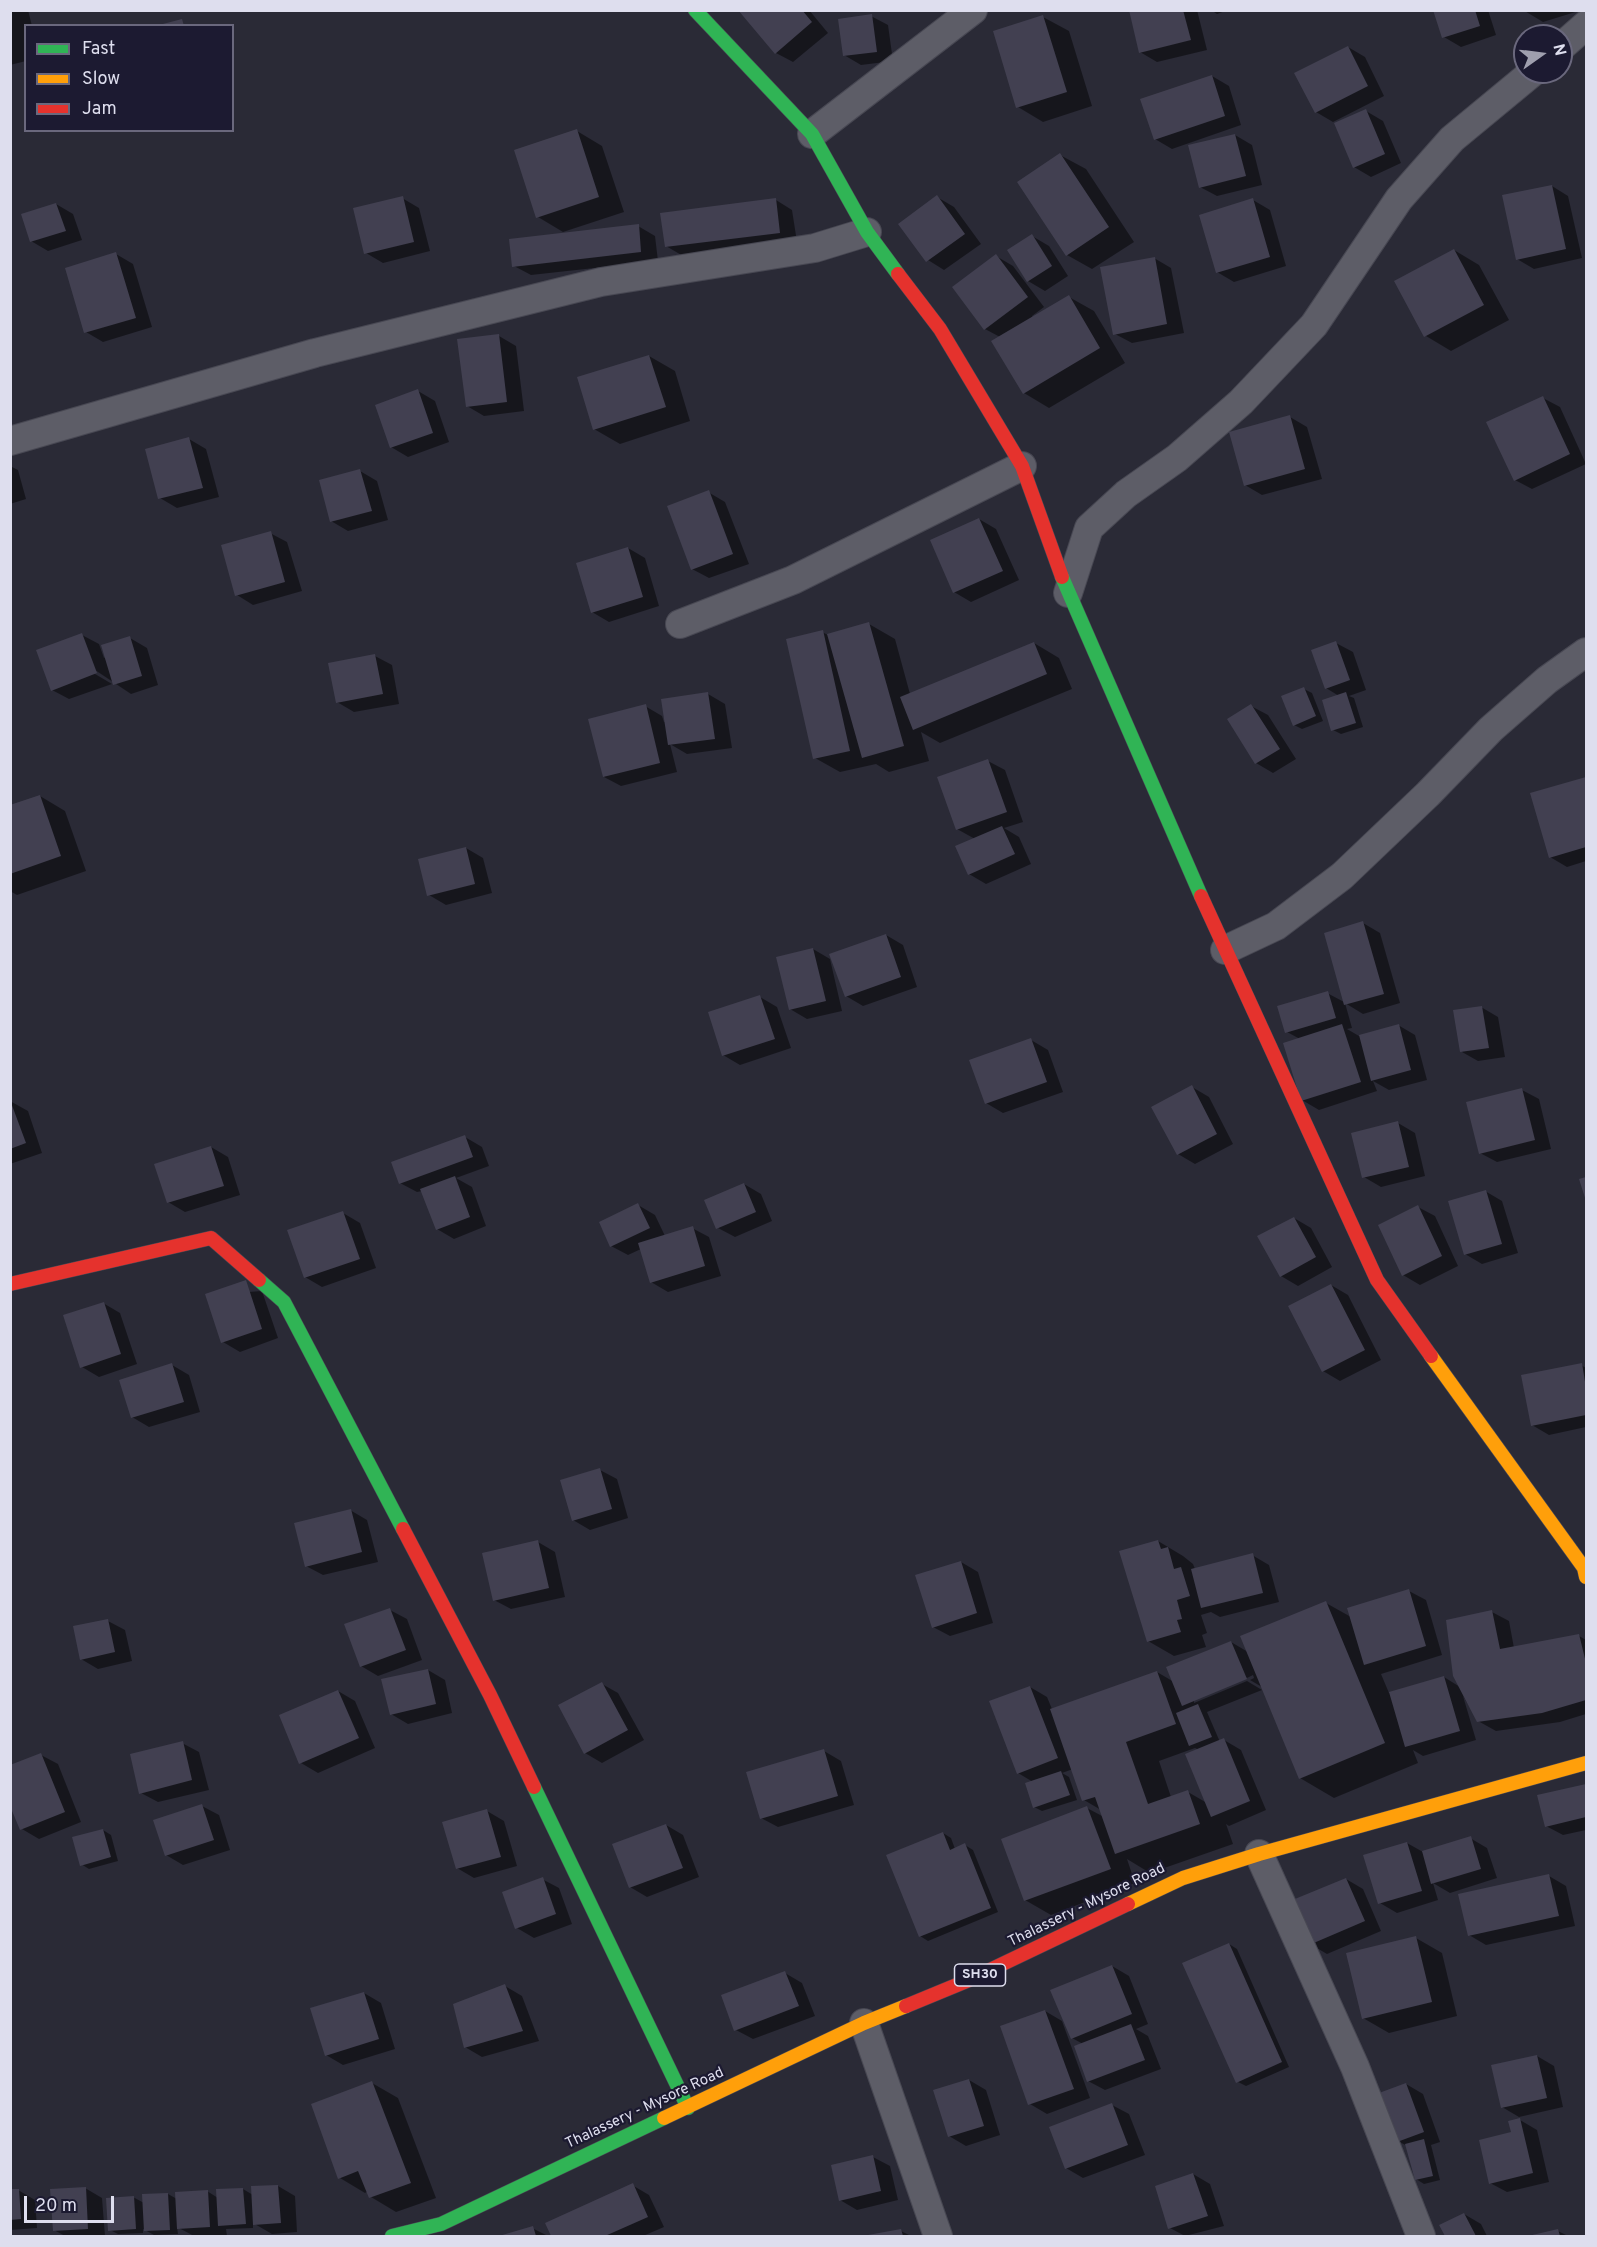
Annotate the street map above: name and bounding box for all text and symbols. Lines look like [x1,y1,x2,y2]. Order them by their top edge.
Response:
legend [24,24,234,132]
north arrow [1513,24,1573,84]
text: Fast [82,38,115,61]
text: N [1547,42,1570,58]
text: Slow [82,68,120,91]
text: Jam [82,98,117,121]
street label: Thalassery - Mysore Road [1005,1860,1169,1952]
road number: SH30 [954,1964,1006,1986]
street label: Thalassery - Mysore Road [563,2064,727,2154]
scale bar [27,2184,117,2222]
text: 20 m [35,2195,77,2218]

